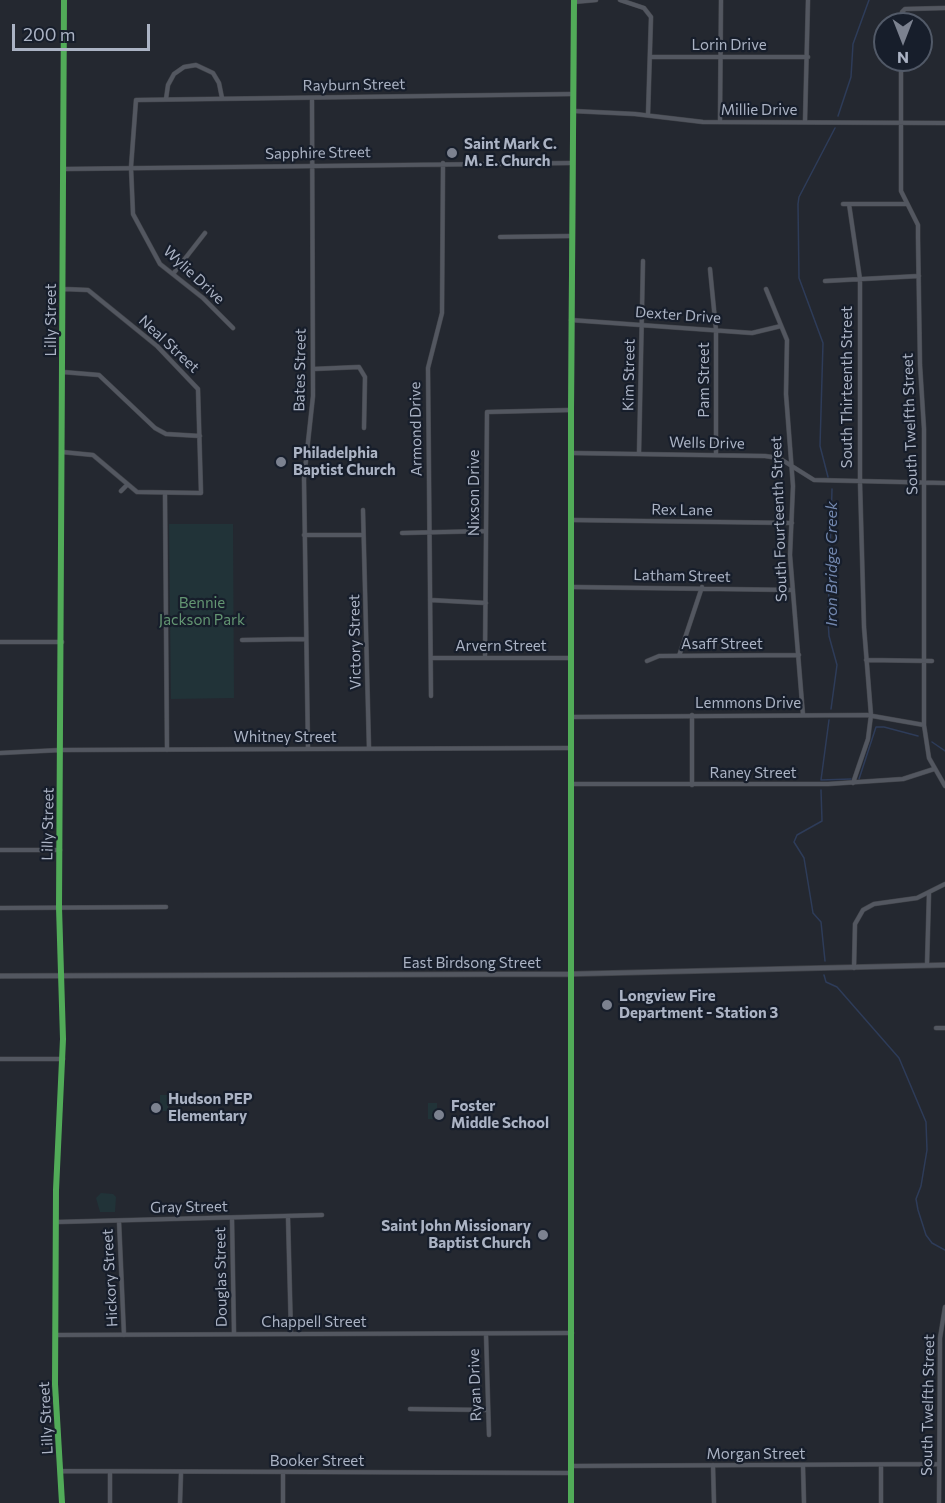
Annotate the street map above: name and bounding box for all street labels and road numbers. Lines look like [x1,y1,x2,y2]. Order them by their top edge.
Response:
street label: Lorin Drive [691,36,767,54]
street label: Rayburn Street [303,75,405,95]
street label: Millie Drive [721,101,797,119]
street label: Sapphire Street [265,143,371,163]
street label: Wylie Drive [160,242,228,308]
street label: Lilly Street [42,283,60,357]
street label: Dexter Drive [634,303,722,327]
street label: South Thirteenth Street [838,306,856,468]
street label: Neal Street [135,311,203,377]
street label: Bates Street [290,328,310,412]
street label: Kim Street [619,339,639,411]
street label: Pam Street [695,342,713,418]
street label: South Twelfth Street [899,353,921,495]
street label: Armond Drive [406,381,426,477]
street label: Wells Drive [669,433,745,453]
street label: South Fourteenth Street [767,436,791,602]
street label: Nixson Drive [465,450,483,536]
street label: Rex Lane [651,500,713,520]
street label: Latham Street [633,566,731,586]
street label: Victory Street [345,594,365,690]
street label: Asaff Street [681,635,763,653]
street label: Arvern Street [455,637,547,655]
street label: Lemmons Drive [695,694,801,712]
street label: Whitney Street [233,728,337,746]
street label: Raney Street [709,764,797,782]
street label: Lilly Street [38,787,58,861]
street label: East Birdsong Street [403,954,541,972]
street label: Gray Street [150,1197,228,1217]
street label: Douglas Street [211,1227,231,1327]
street label: Hickory Street [98,1228,122,1328]
street label: Chappell Street [261,1313,367,1331]
street label: South Twelfth Street [918,1334,938,1476]
street label: Ryan Drive [465,1348,485,1422]
street label: Lilly Street [35,1381,57,1455]
street label: Morgan Street [706,1445,806,1463]
street label: Booker Street [270,1452,364,1470]

